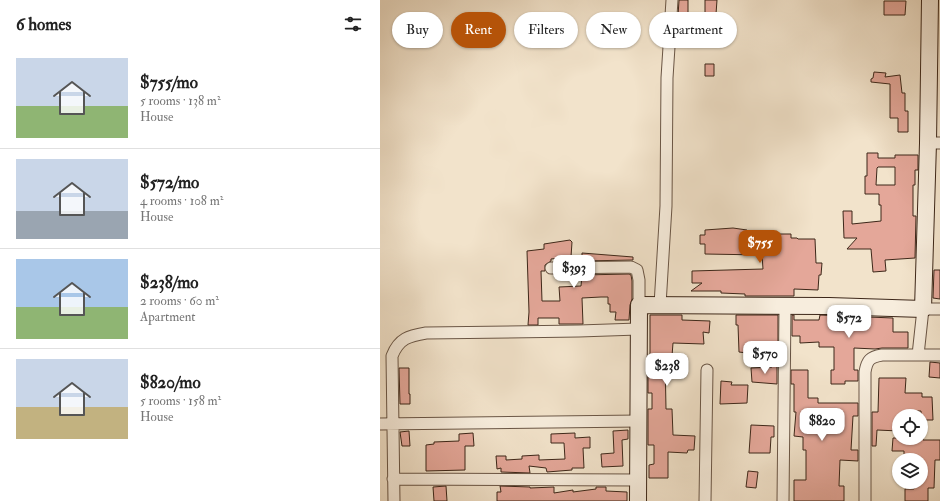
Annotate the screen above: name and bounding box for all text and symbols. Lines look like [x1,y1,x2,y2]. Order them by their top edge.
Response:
chip: Buy [392,12,443,48]
chip: Rent [451,12,506,48]
chip: Filters [514,12,578,48]
chip: New [586,12,641,48]
chip: Apartment [649,12,737,48]
icon: filters [342,13,364,35]
text: 6 homes [16,14,71,35]
text: $755/mo [140,72,198,93]
icon: home [48,74,96,122]
text: 5 rooms · 138 m² [140,93,221,109]
text: House [140,109,173,125]
text: $572/mo [140,172,199,193]
icon: home [48,175,96,223]
text: 4 rooms · 108 m² [140,193,223,209]
text: House [140,209,173,225]
pin: $755 [736,230,784,264]
text: $755 [748,235,772,251]
pin: $393 [550,255,598,289]
text: $393 [562,260,586,276]
text: $238/mo [140,272,198,293]
icon: home [48,275,96,323]
text: 2 rooms · 60 m² [140,293,219,309]
pin: $572 [825,305,873,339]
text: Apartment [140,309,196,325]
text: $572 [836,310,862,326]
pin: $570 [741,341,789,375]
text: $570 [752,346,778,362]
pin: $238 [643,353,691,387]
text: $238 [654,358,680,374]
text: $820/mo [140,372,201,393]
icon: home [48,375,96,423]
text: 5 rooms · 158 m² [140,393,221,409]
pin: $820 [798,408,846,442]
text: House [140,409,173,425]
map controls [892,409,928,489]
button: locate [892,409,928,445]
text: $820 [809,413,835,429]
button: layers [892,453,928,489]

